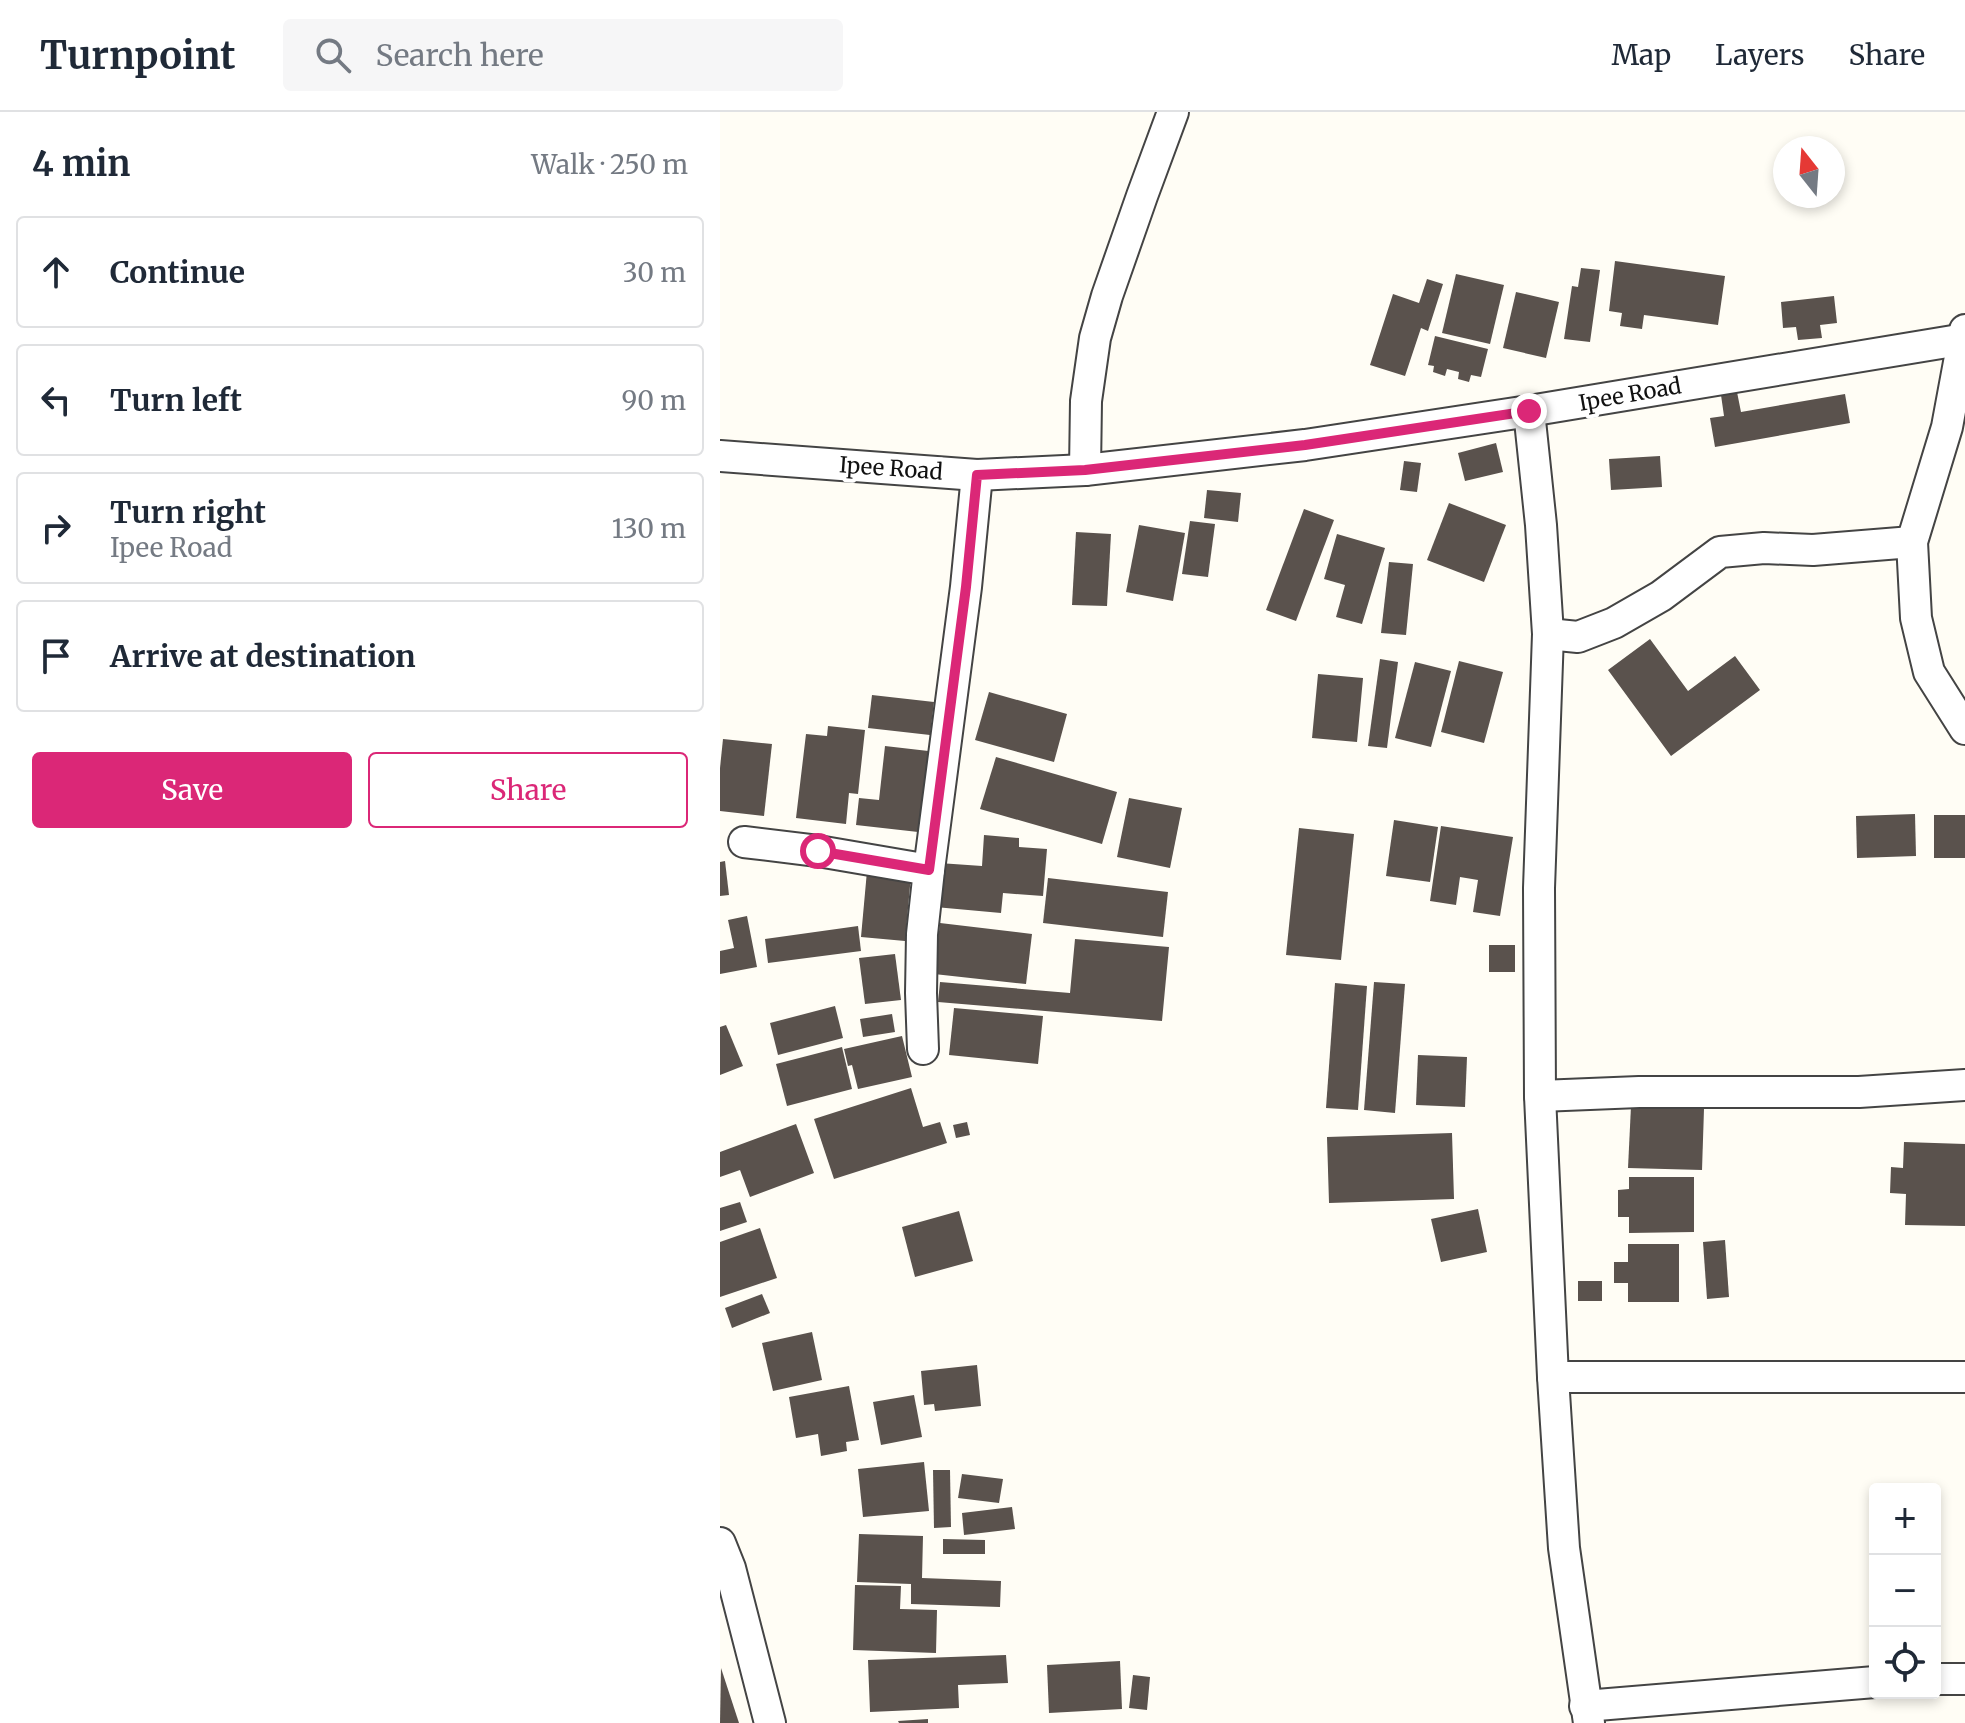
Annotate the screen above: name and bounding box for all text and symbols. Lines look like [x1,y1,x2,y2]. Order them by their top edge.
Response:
search box [283,19,843,91]
text: Turnpoint [40,32,235,79]
icon: search [311,33,355,77]
text: Search here [375,36,544,74]
text: Map [1611,37,1671,73]
text: Layers [1715,37,1804,73]
text: Share [1848,37,1925,73]
north arrow [1773,136,1845,208]
text: 4 min [32,143,130,185]
text: Walk · 250 m [531,148,688,181]
icon: ahead [34,250,78,294]
text: Continue [110,253,245,291]
text: 30 m [623,256,686,289]
street label: Ipee Road [1577,371,1683,417]
icon: left [34,378,78,422]
text: Turn left [110,381,242,419]
text: 90 m [622,384,686,417]
route end [1511,393,1547,429]
street label: Ipee Road [838,450,944,486]
text: Turn right [110,493,266,531]
icon: right [34,506,78,550]
text: 130 m [612,512,686,545]
text: Ipee Road [110,531,232,564]
icon: arrive [34,634,78,678]
text: Arrive at destination [110,637,416,675]
button: Save [32,752,352,828]
button: Share [368,752,688,828]
route start [800,833,836,869]
map controls [1869,1483,1941,1699]
button: + [1869,1483,1941,1555]
button: − [1869,1555,1941,1627]
button: locate [1869,1627,1941,1699]

